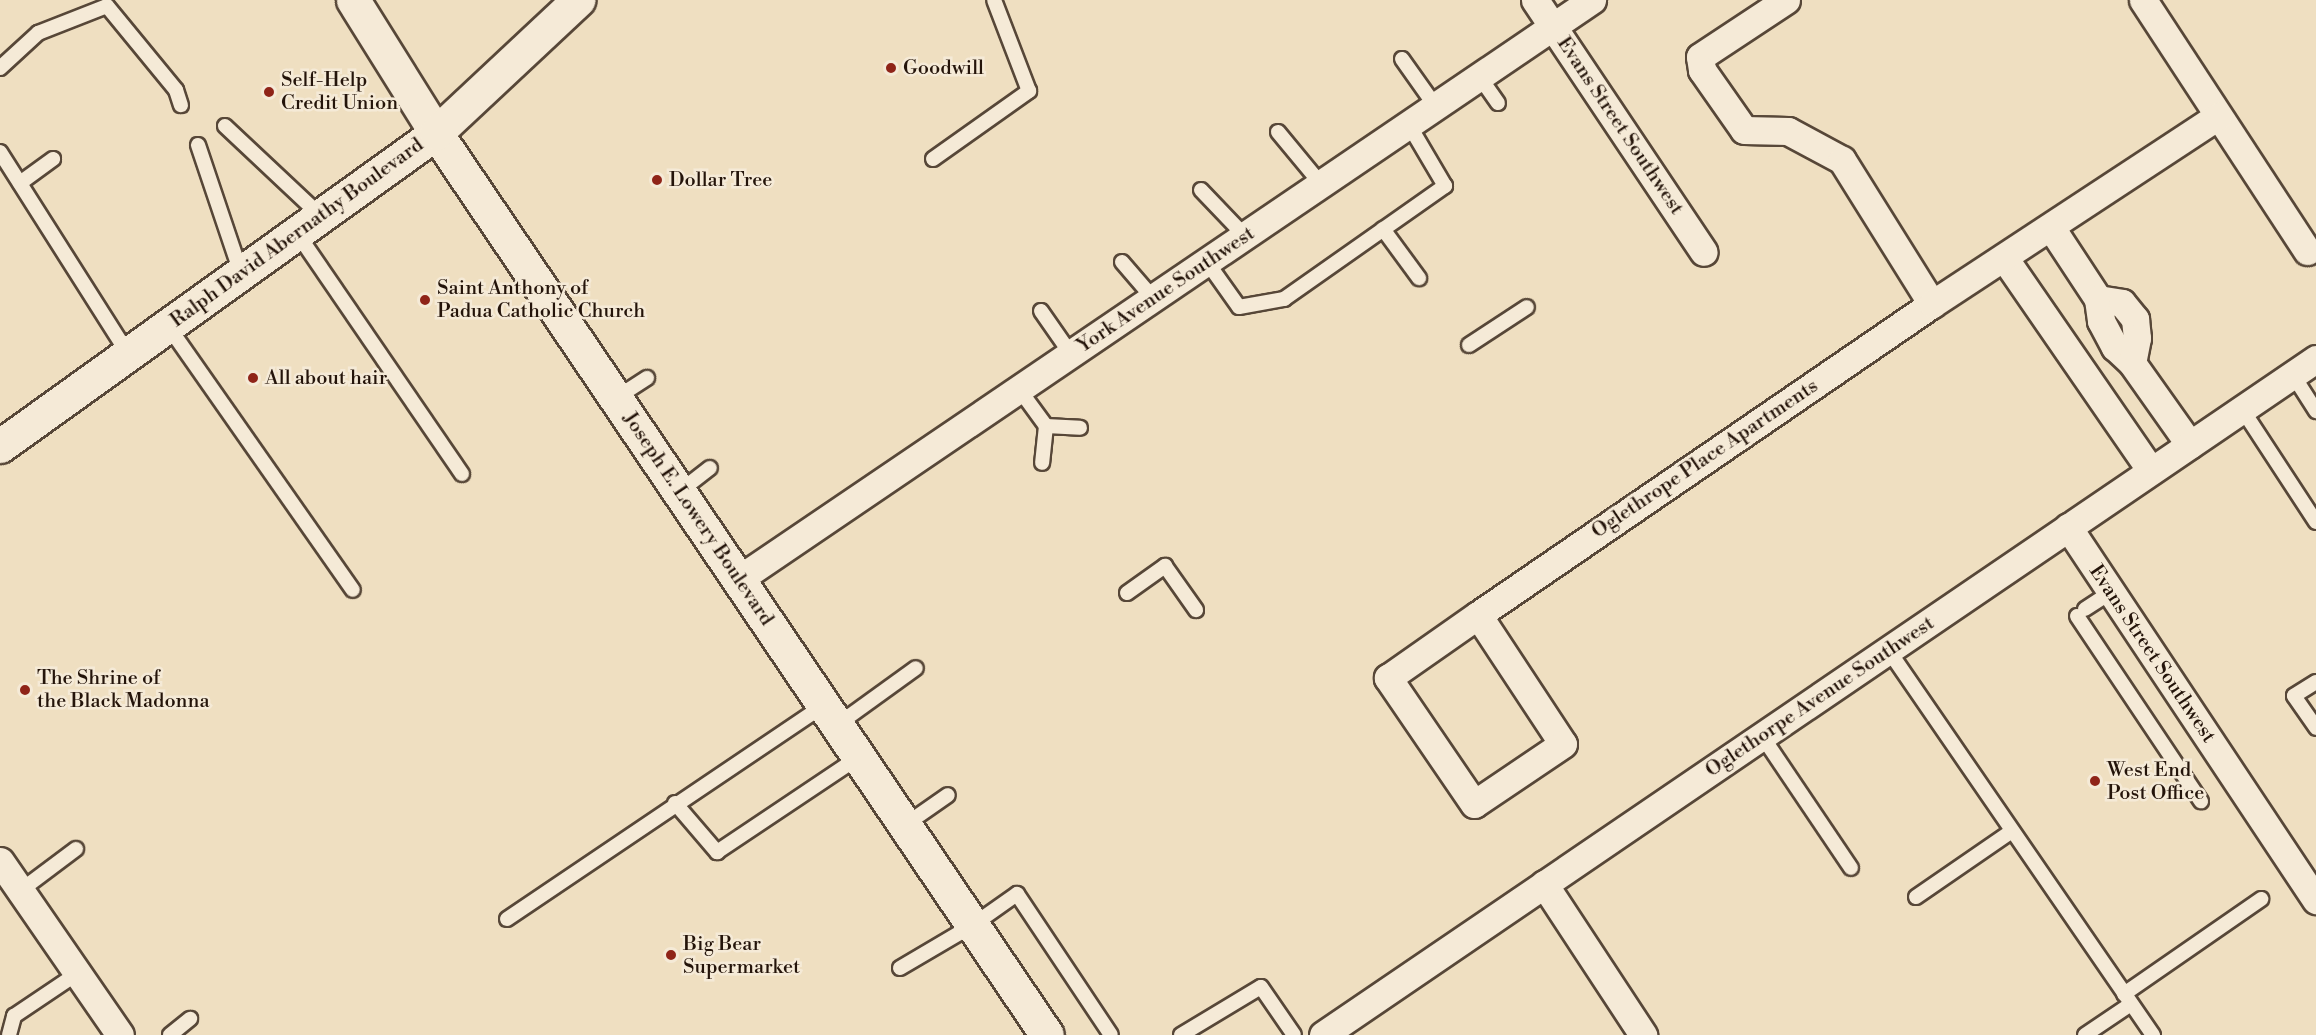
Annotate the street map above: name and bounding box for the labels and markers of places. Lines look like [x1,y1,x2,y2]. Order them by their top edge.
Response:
place label: Goodwill [903,56,984,80]
marker: Goodwill [884,61,898,75]
place label: Self-Help Credit Union [281,68,398,115]
marker: Self-Help Credit Union [262,85,276,99]
place label: Dollar Tree [669,168,772,192]
marker: Dollar Tree [650,173,664,187]
place label: Saint Anthony of Padua Catholic Church [437,276,645,323]
marker: Saint Anthony of Padua Catholic Church [418,293,432,307]
place label: All about hair [265,366,387,390]
marker: All about hair [246,371,260,385]
place label: The Shrine of the Black Madonna [37,666,210,713]
marker: The Shrine of the Black Madonna [18,683,32,697]
place label: West End Post Office [2107,758,2204,805]
marker: West End Post Office [2088,774,2102,788]
place label: Big Bear Supermarket [683,932,800,979]
marker: Big Bear Supermarket [664,948,678,962]

